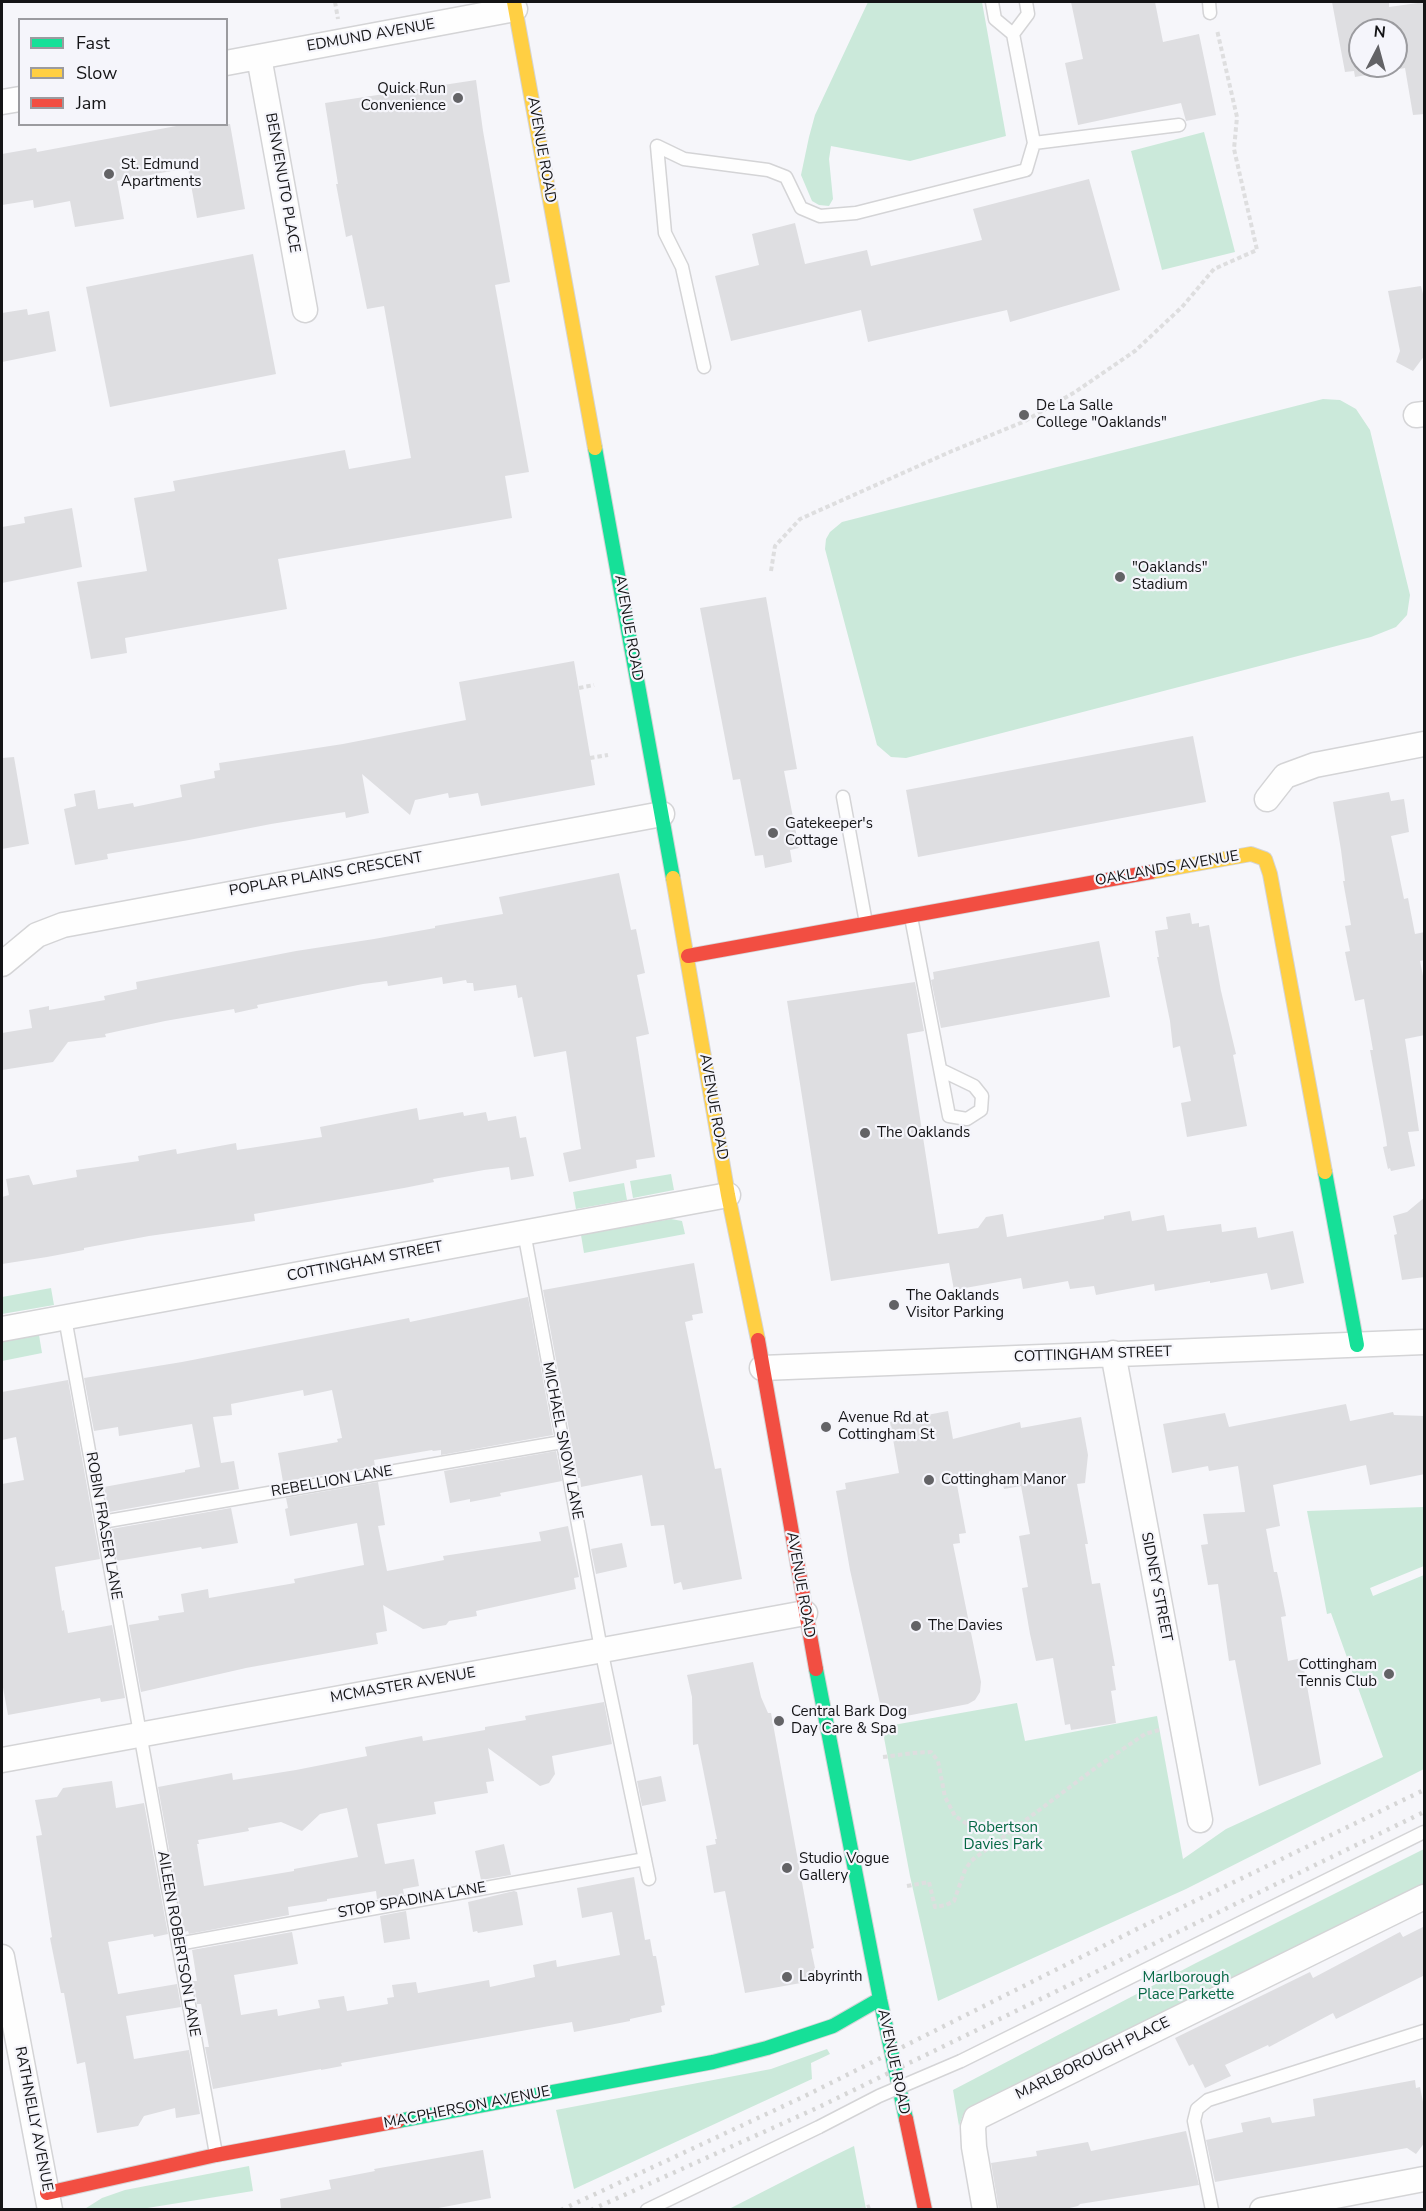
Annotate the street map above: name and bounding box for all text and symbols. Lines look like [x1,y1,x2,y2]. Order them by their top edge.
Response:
street label: EDMUND AVENUE [306,16,436,56]
legend [18,18,228,126]
north arrow [1348,18,1408,78]
text: N [1373,21,1387,44]
text: Fast [76,31,110,55]
text: Slow [76,61,117,85]
place label: Quick Run Convenience [361,80,446,115]
text: Jam [76,91,107,115]
marker: Quick Run Convenience [451,91,465,105]
street label: AVENUE ROAD [523,96,559,204]
street label: BENVENUTO PLACE [261,112,303,254]
place label: St. Edmund Apartments [121,156,201,191]
marker: St. Edmund Apartments [102,167,116,181]
place label: De La Salle College "Oaklands" [1036,397,1167,432]
marker: De La Salle College "Oaklands" [1017,408,1031,422]
place label: "Oaklands" Stadium [1132,559,1208,594]
marker: "Oaklands" Stadium [1113,570,1127,584]
street label: AVENUE ROAD [610,574,646,682]
place label: Gatekeeper's Cottage [785,815,873,850]
marker: Gatekeeper's Cottage [766,826,780,840]
street label: OAKLANDS AVENUE [1094,847,1240,891]
street label: POPLAR PLAINS CRESCENT [228,849,424,901]
street label: AVENUE ROAD [695,1053,731,1161]
place label: The Oaklands [877,1124,970,1142]
marker: The Oaklands [858,1126,872,1140]
street label: COTTINGHAM STREET [286,1238,444,1286]
place label: The Oaklands Visitor Parking [906,1287,1004,1322]
marker: The Oaklands Visitor Parking [887,1298,901,1312]
street label: COTTINGHAM STREET [1014,1343,1172,1367]
street label: MICHAEL SNOW LANE [538,1361,586,1521]
place label: Avenue Rd at Cottingham St [838,1409,935,1444]
marker: Avenue Rd at Cottingham St [819,1420,833,1434]
street label: ROBIN FRASER LANE [81,1451,125,1601]
street label: REBELLION LANE [270,1462,394,1502]
place label: Cottingham Manor [941,1471,1066,1489]
marker: Cottingham Manor [922,1473,936,1487]
street label: AVENUE ROAD [782,1531,818,1639]
street label: SIDNEY STREET [1137,1531,1175,1643]
place label: The Davies [928,1617,1003,1635]
marker: The Davies [909,1619,923,1633]
place label: Cottingham Tennis Club [1298,1656,1377,1691]
street label: MCMASTER AVENUE [329,1664,477,1708]
marker: Cottingham Tennis Club [1382,1667,1396,1681]
place label: Central Bark Dog Day Care & Spa [791,1703,907,1738]
marker: Central Bark Dog Day Care & Spa [772,1714,786,1728]
park label: Robertson Davies Park [963,1819,1043,1854]
street label: AILEEN ROBERTSON LANE [153,1850,203,2038]
place label: Studio Vogue Gallery [799,1850,889,1885]
marker: Studio Vogue Gallery [780,1861,794,1875]
street label: STOP SPADINA LANE [336,1879,488,1923]
place label: Labyrinth [799,1968,863,1986]
park label: Marlborough Place Parkette [1138,1969,1234,2004]
marker: Labyrinth [780,1970,794,1984]
street label: AVENUE ROAD [873,2008,913,2116]
street label: MARLBOROUGH PLACE [1013,2014,1173,2104]
street label: RATHNELLY AVENUE [10,2045,56,2193]
street label: MACPHERSON AVENUE [382,2083,552,2133]

